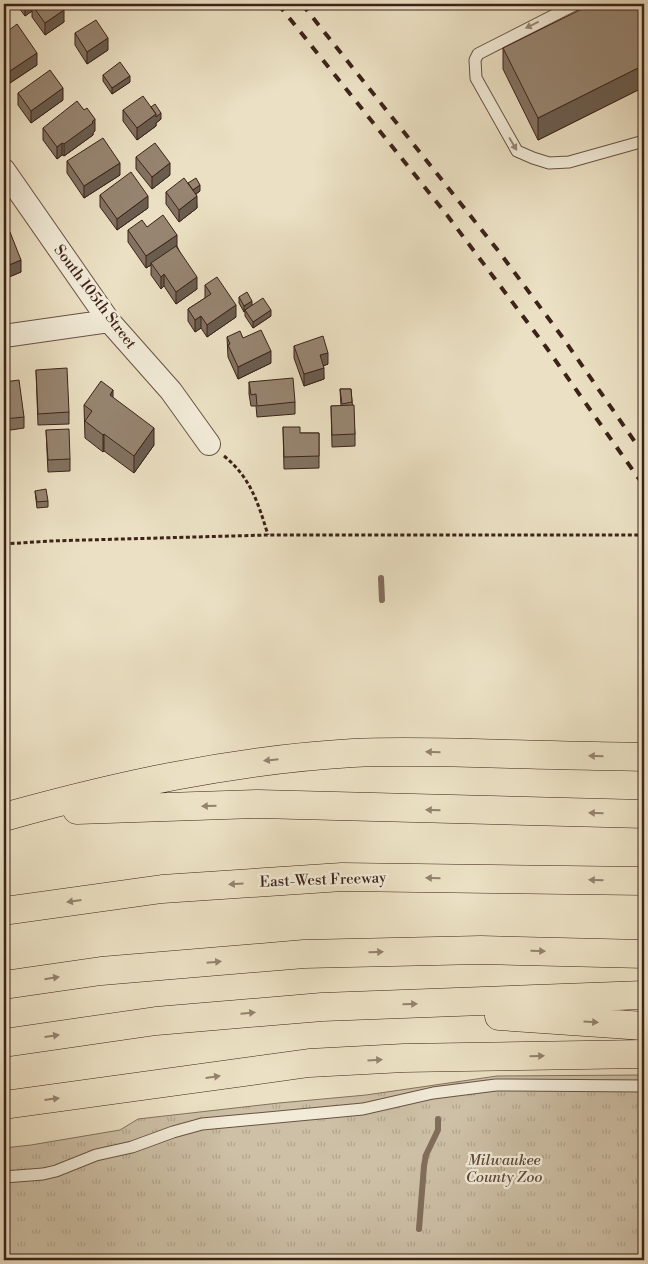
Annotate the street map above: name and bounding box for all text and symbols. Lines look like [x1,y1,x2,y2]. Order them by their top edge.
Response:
one-way arrow [525,21,540,29]
one-way arrow [509,137,518,150]
street label: South 105th Street [50,241,141,353]
one-way arrow [425,748,441,756]
one-way arrow [587,752,603,760]
one-way arrow [263,756,279,764]
one-way arrow [201,802,217,810]
one-way arrow [425,805,441,813]
one-way arrow [587,809,603,817]
street label: East-West Freeway [259,868,387,892]
one-way arrow [425,874,441,882]
one-way arrow [587,876,603,884]
one-way arrow [227,880,243,888]
one-way arrow [66,897,82,905]
one-way arrow [530,947,546,955]
one-way arrow [368,948,384,956]
one-way arrow [206,957,222,965]
one-way arrow [44,974,60,982]
one-way arrow [402,1000,418,1008]
one-way arrow [240,1009,256,1017]
one-way arrow [583,1019,599,1027]
one-way arrow [44,1032,60,1040]
one-way arrow [529,1052,545,1060]
one-way arrow [367,1055,383,1063]
one-way arrow [205,1073,221,1081]
one-way arrow [44,1095,60,1103]
park label: Milwaukee County Zoo [466,1151,542,1187]

